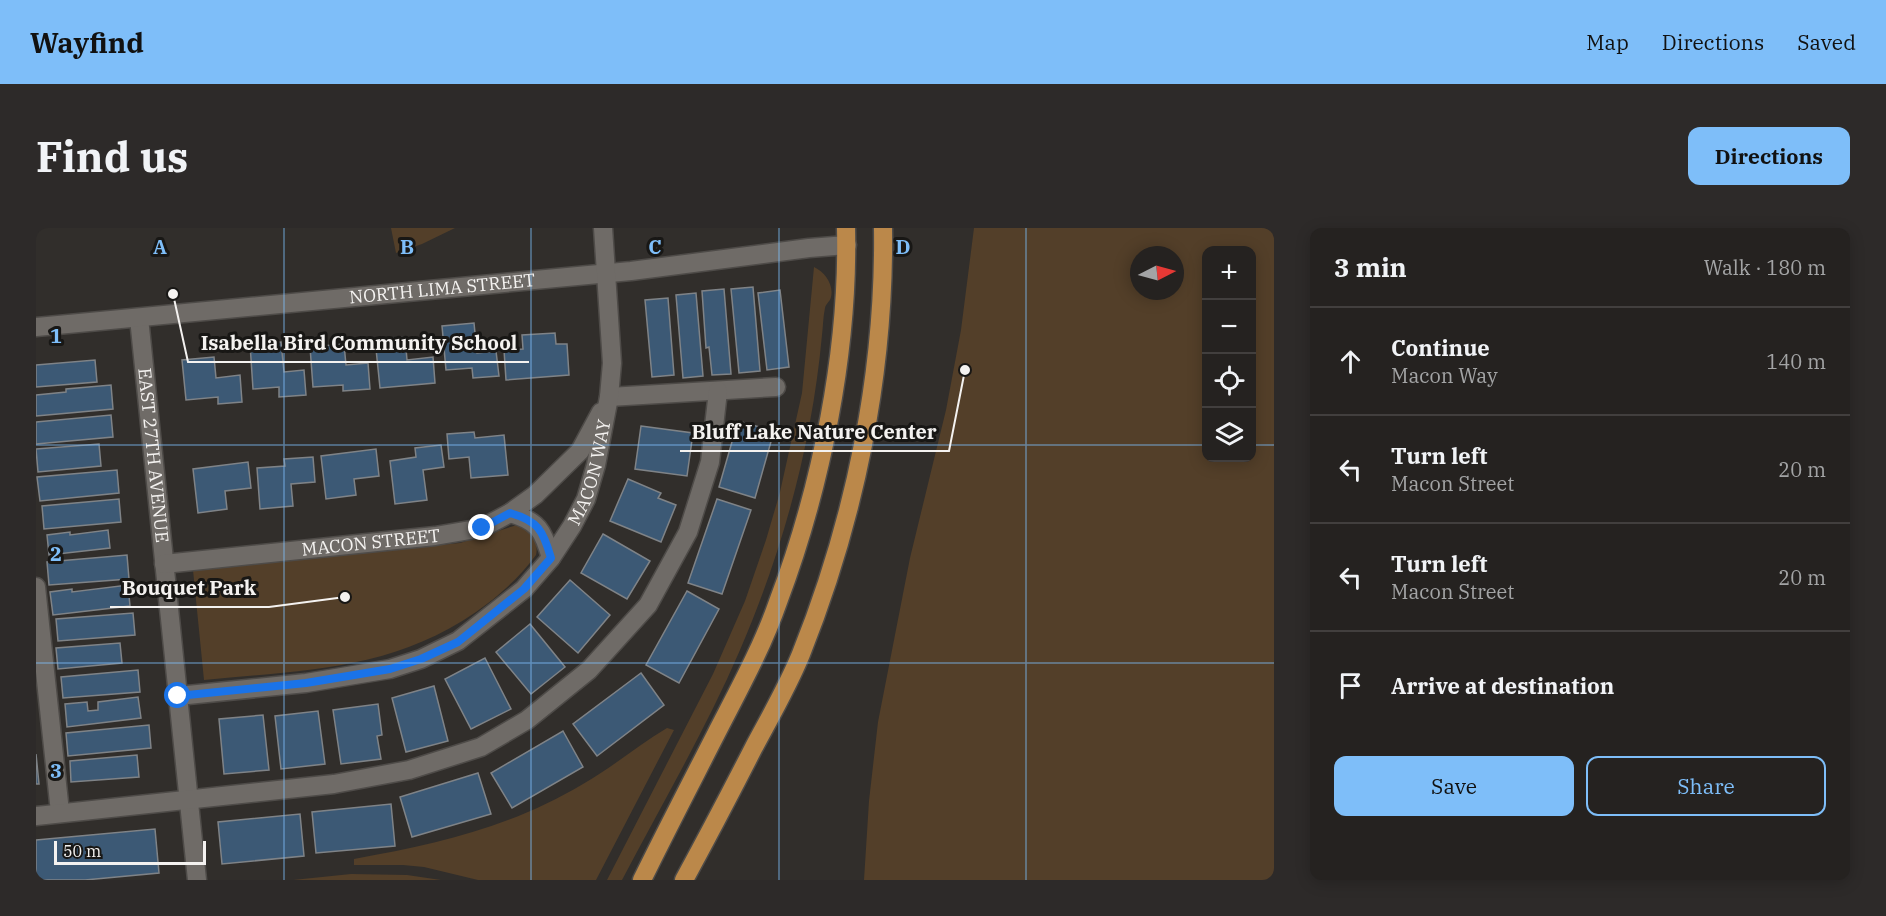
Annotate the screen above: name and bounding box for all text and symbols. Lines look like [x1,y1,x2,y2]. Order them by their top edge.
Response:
text: Wayfind [30,24,144,61]
text: Map [1586,28,1629,56]
text: Directions [1662,28,1764,56]
text: Saved [1797,28,1856,56]
button: Directions [1688,127,1850,185]
text: Find us [36,129,188,184]
text: A [153,233,167,260]
text: B [400,233,414,260]
text: C [648,233,662,260]
text: D [895,233,911,260]
north arrow [1130,246,1184,300]
map controls [1202,246,1256,462]
button: + [1202,246,1256,300]
text: 3 min [1334,250,1407,284]
text: Walk · 180 m [1704,254,1826,281]
street label: NORTH LIMA STREET [348,268,537,308]
button: − [1202,300,1256,354]
text: 1 [50,322,62,349]
callout: Isabella Bird Community School [188,324,529,362]
text: Isabella Bird Community School [201,329,517,356]
text: Continue [1391,333,1490,362]
icon: ahead [1334,345,1367,378]
text: 140 m [1766,348,1826,375]
button: locate [1202,354,1256,408]
text: Macon Way [1391,362,1498,389]
street label: EAST 27TH AVENUE [133,367,174,544]
button: layers [1202,408,1256,462]
callout: Bluff Lake Nature Center [680,413,949,451]
street label: MACON WAY [562,417,616,529]
text: Bluff Lake Nature Center [691,418,937,445]
text: Turn left [1391,441,1487,470]
icon: left [1334,453,1367,486]
text: 20 m [1778,456,1826,483]
text: Macon Street [1391,470,1514,497]
route end [468,514,494,540]
street label: MACON STREET [300,524,442,561]
text: 2 [50,540,62,567]
text: Turn left [1391,549,1487,578]
icon: left [1334,561,1367,594]
text: 20 m [1778,564,1826,591]
callout: Bouquet Park [110,569,269,607]
text: Bouquet Park [122,574,257,601]
text: Macon Street [1391,578,1514,605]
icon: arrive [1334,669,1367,702]
text: Arrive at destination [1391,671,1614,700]
route start [164,682,190,708]
button: Save [1334,756,1574,816]
button: Share [1586,756,1826,816]
text: 3 [50,757,62,784]
scale bar [54,838,206,866]
text: 50 m [63,841,101,861]

